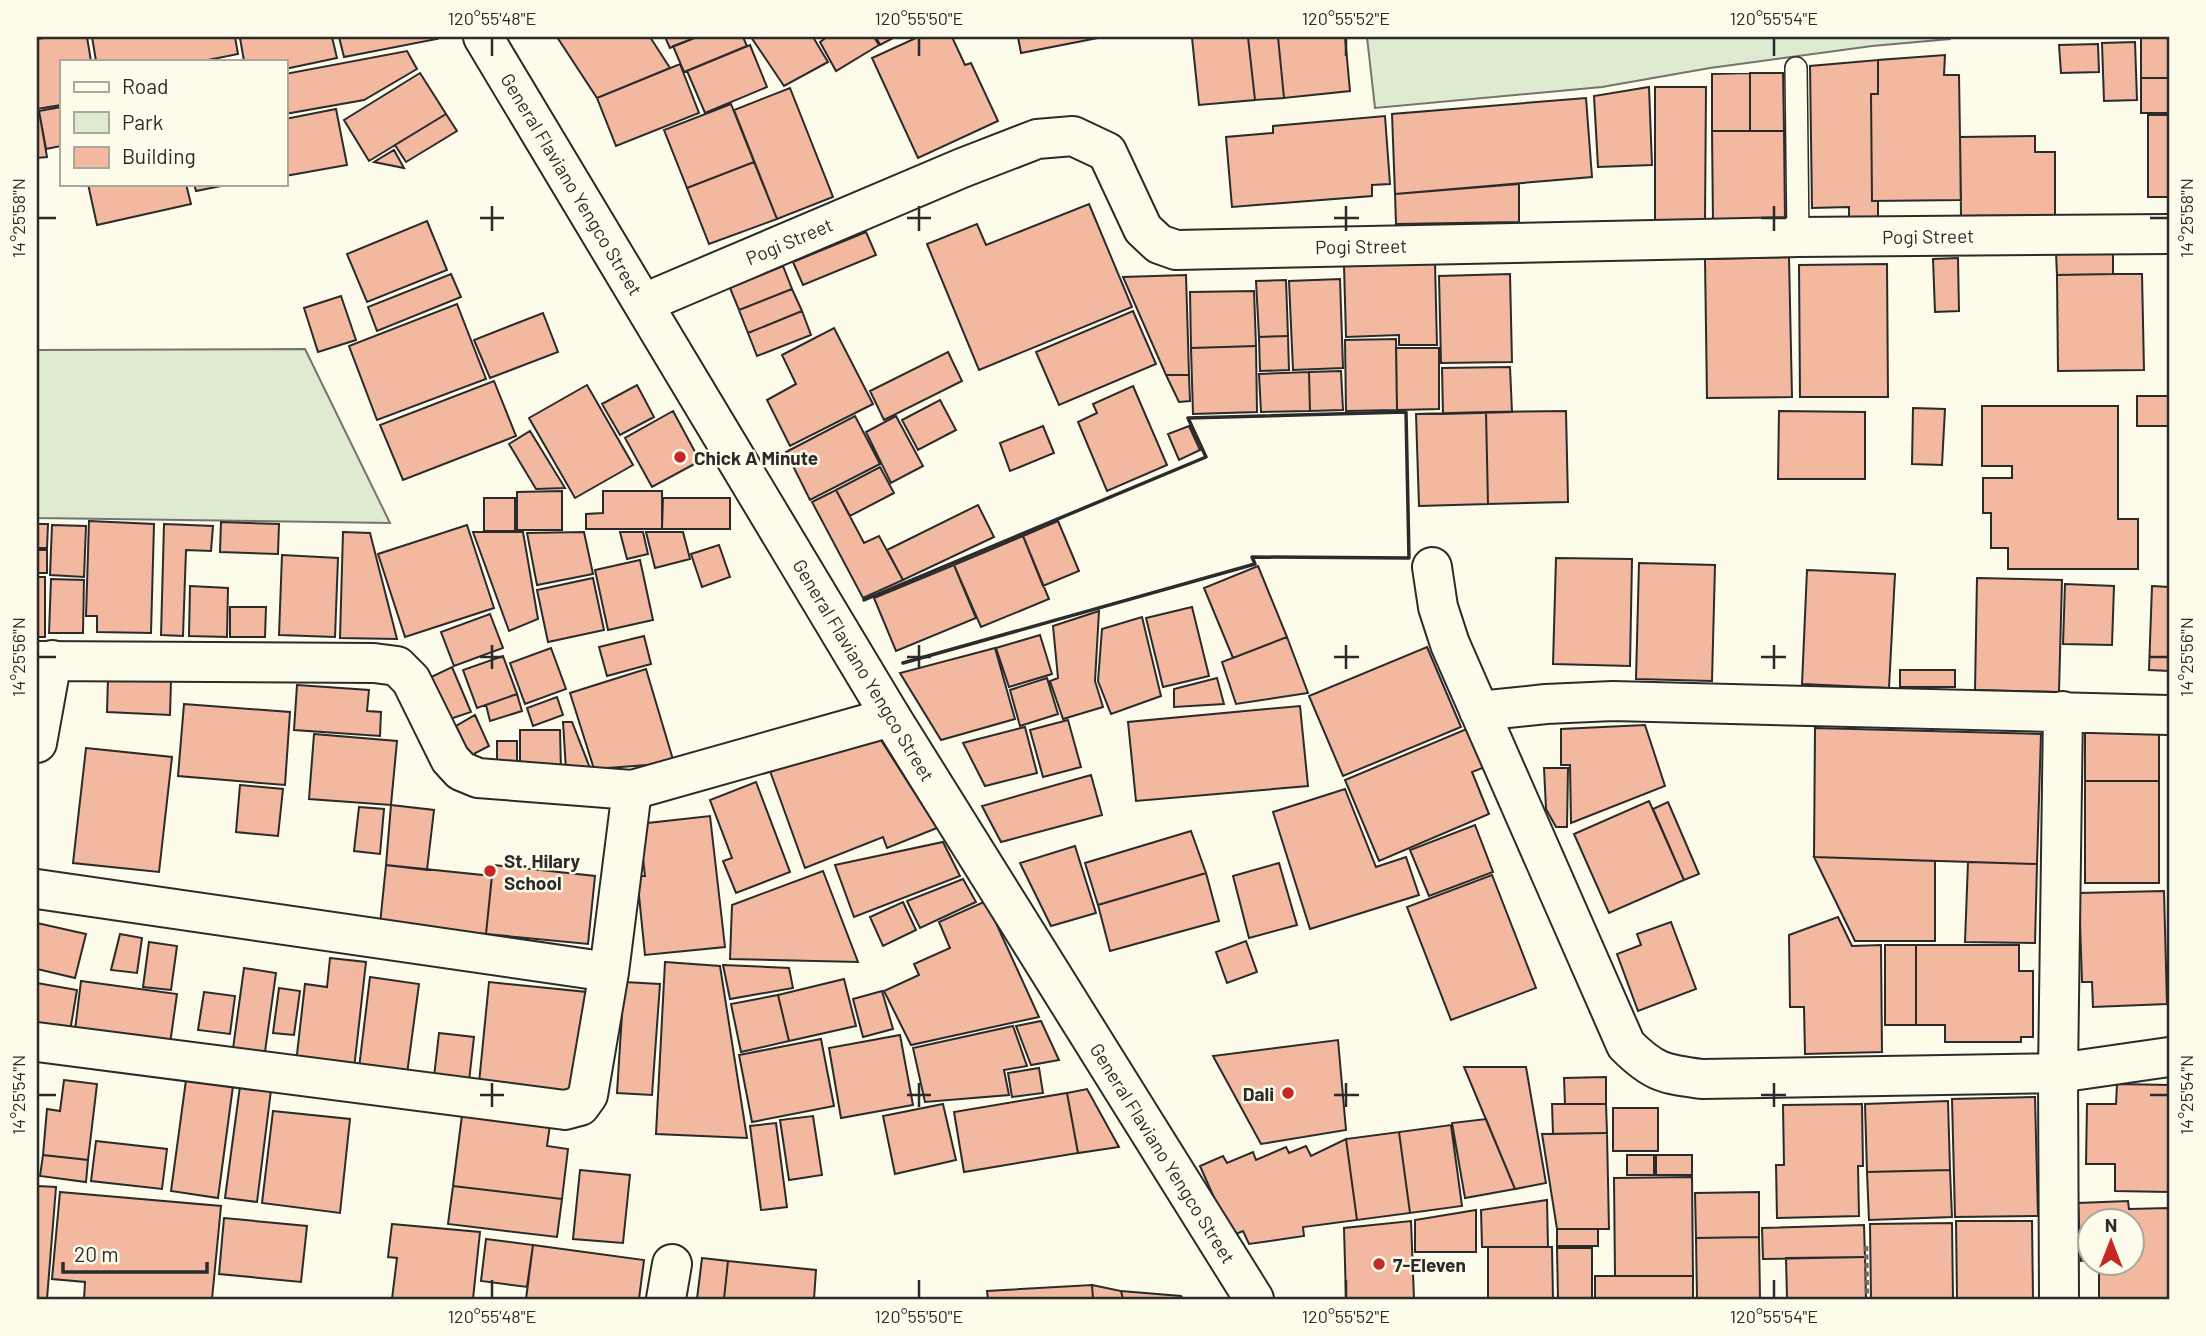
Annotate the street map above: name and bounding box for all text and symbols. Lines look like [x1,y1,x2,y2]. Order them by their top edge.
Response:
text: 120°55'48"E [448,7,536,29]
text: 120°55'50"E [875,7,963,29]
text: 120°55'52"E [1302,7,1390,29]
text: 120°55'54"E [1730,7,1818,29]
legend [60,60,287,186]
street label: General Flaviano Yengco Street [496,69,648,299]
text: Road [122,73,168,98]
text: Park [122,109,163,134]
text: Building [122,143,196,168]
text: 14°25'58"N [7,178,29,258]
text: 14°25'58"N [2175,178,2197,258]
street label: Pogi Street [742,212,836,270]
street label: Pogi Street [1882,224,1974,248]
street label: Pogi Street [1315,234,1407,258]
place label: Chick A Minute [694,446,818,469]
marker: Chick A Minute [672,449,688,465]
street label: General Flaviano Yengco Street [788,555,940,785]
text: 14°25'56"N [7,617,29,697]
text: 14°25'56"N [2175,617,2197,697]
place label: St. Hilary School [504,849,580,894]
marker: St. Hilary School [482,863,498,879]
street label: General Flaviano Yengco Street [1086,1039,1240,1267]
text: 14°25'54"N [7,1055,29,1135]
text: 14°25'54"N [2175,1055,2197,1135]
place label: Dali [1243,1082,1274,1105]
marker: Dali [1280,1085,1296,1101]
north arrow [2076,1206,2146,1276]
text: N [2105,1213,2117,1236]
scale bar [63,1231,206,1275]
text: 20 m [74,1241,119,1266]
place label: 7-Eleven [1393,1253,1466,1276]
marker: 7-Eleven [1371,1256,1387,1272]
text: 120°55'48"E [448,1305,536,1327]
text: 120°55'50"E [875,1305,963,1327]
text: 120°55'52"E [1302,1305,1390,1327]
text: 120°55'54"E [1730,1305,1818,1327]

